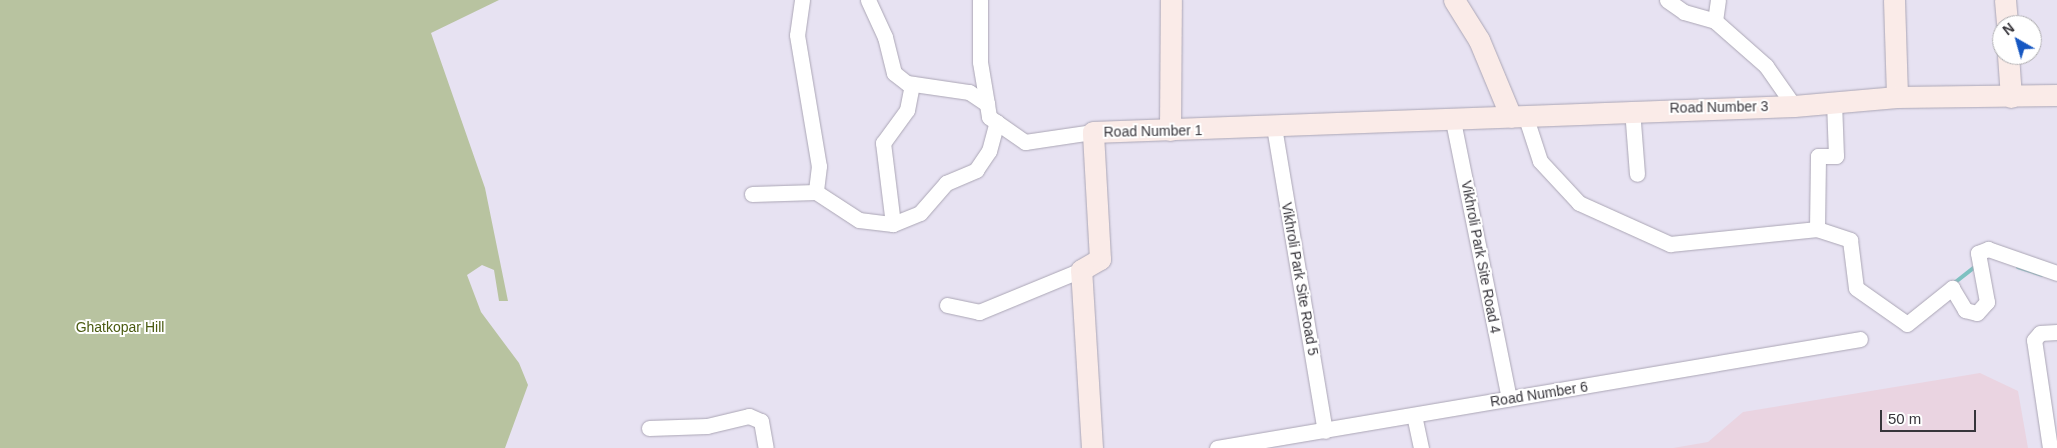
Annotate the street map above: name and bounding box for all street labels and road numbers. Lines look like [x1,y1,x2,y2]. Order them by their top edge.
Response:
street label: Road Number 3 [1669,98,1769,116]
street label: Road Number 1 [1103,122,1203,140]
street label: Vikhroli Park Site Road 4 [1458,179,1504,335]
street label: Vikhroli Park Site Road 5 [1278,201,1322,357]
street label: Road Number 6 [1489,378,1589,410]

